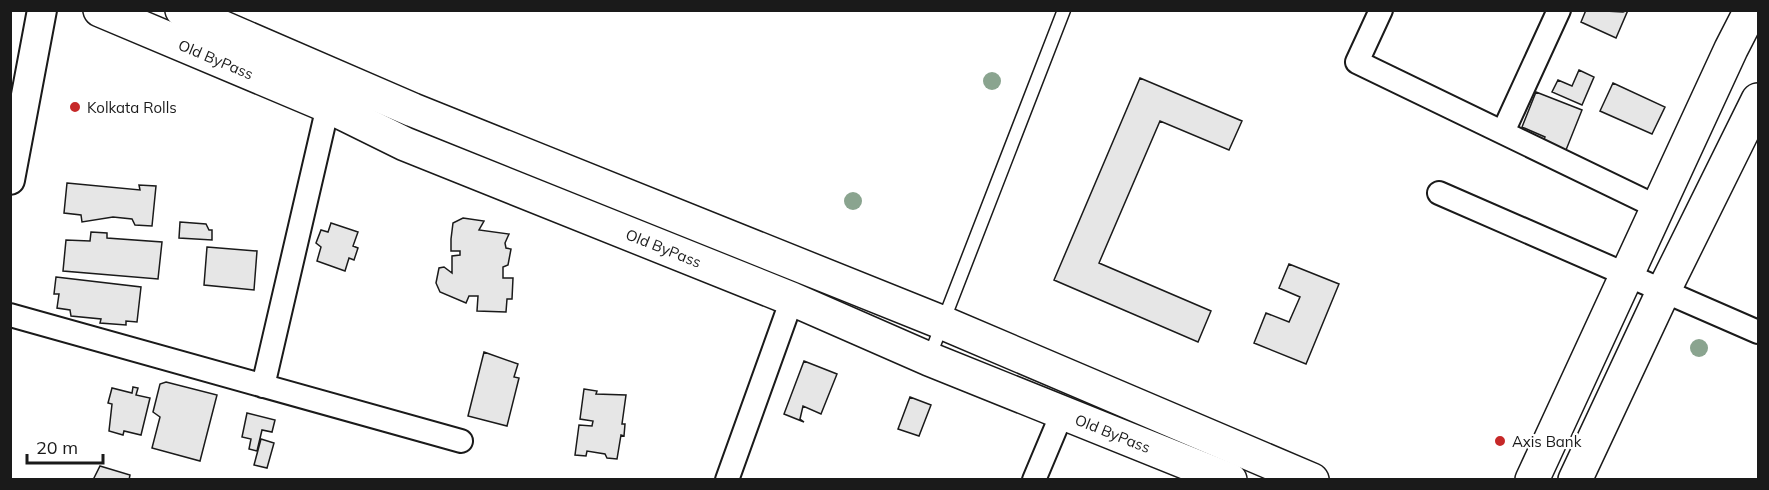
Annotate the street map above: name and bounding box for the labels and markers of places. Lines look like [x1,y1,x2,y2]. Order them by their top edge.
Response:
place label: Kolkata Rolls [87,98,177,117]
marker: Kolkata Rolls [68,100,82,114]
place label: Axis Bank [1512,432,1582,451]
marker: Axis Bank [1493,434,1507,448]

